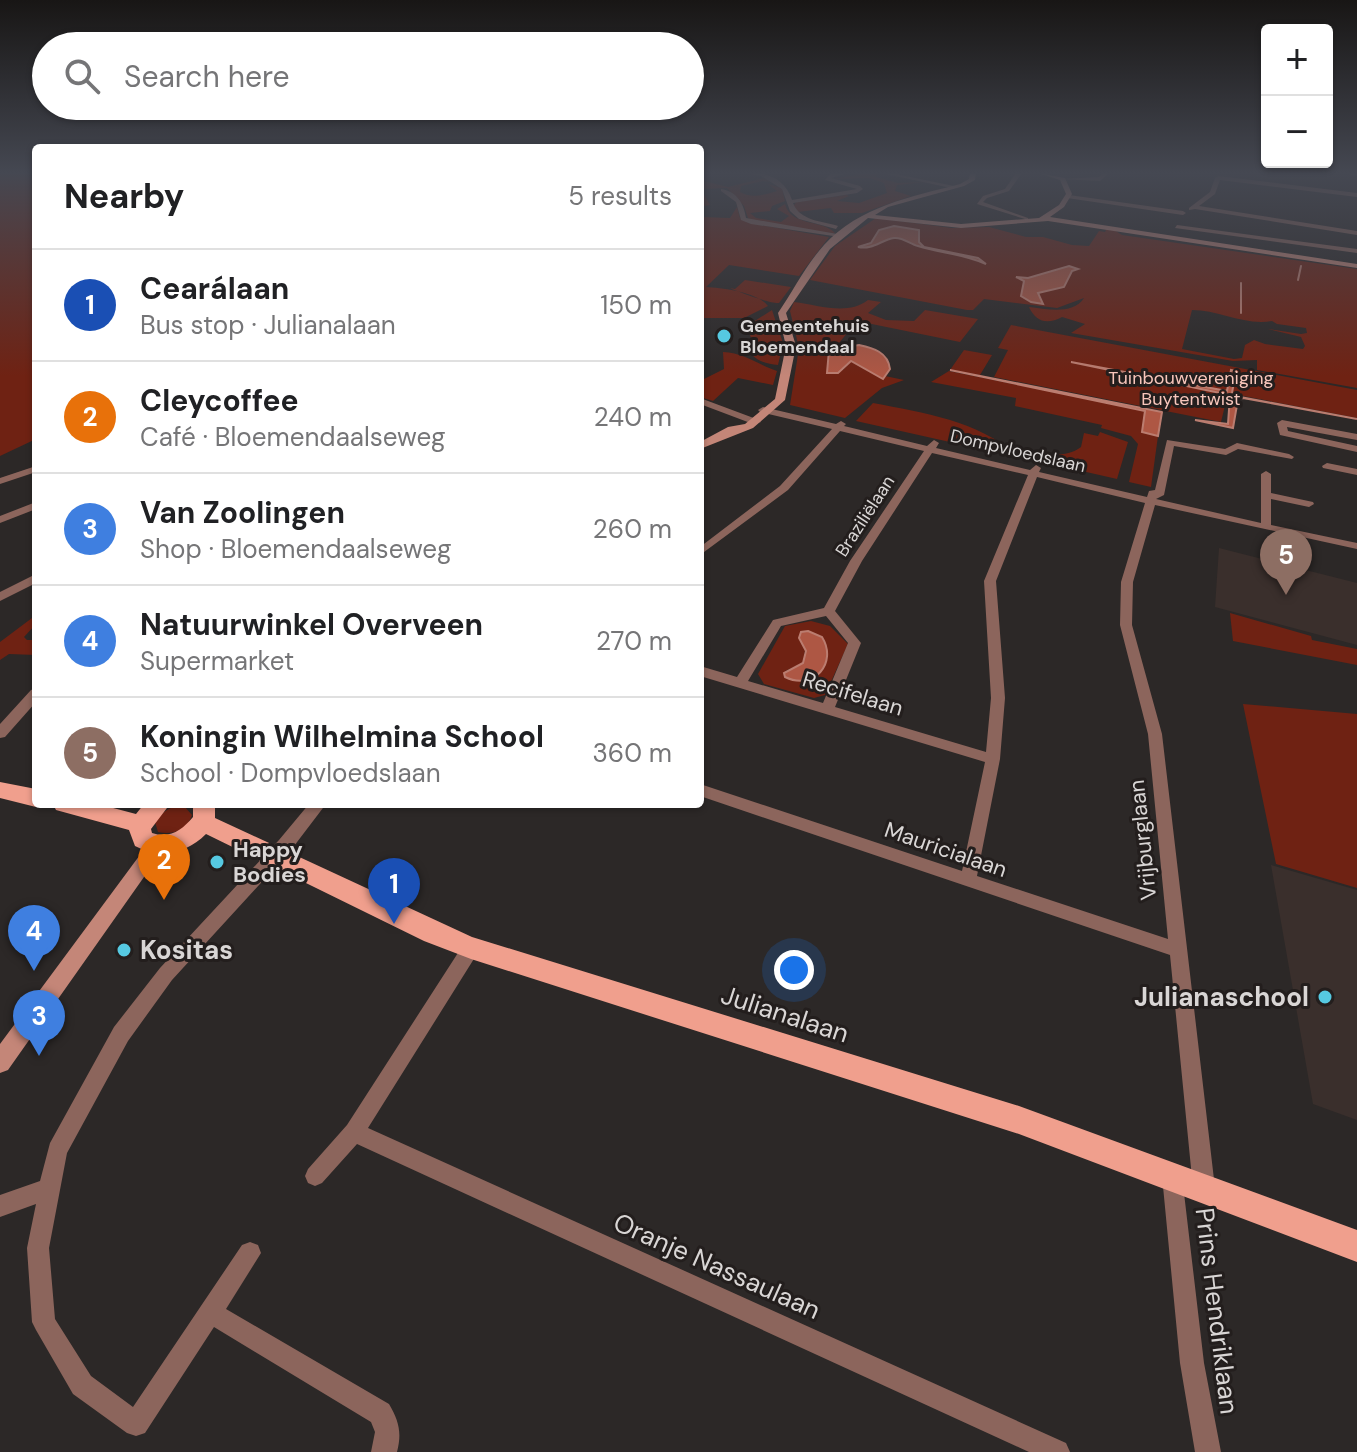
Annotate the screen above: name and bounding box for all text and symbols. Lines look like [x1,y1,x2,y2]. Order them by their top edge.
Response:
map controls [1261,24,1333,168]
button: + [1261,24,1333,96]
search box [32,32,704,120]
icon: search [60,54,104,98]
text: Search here [124,57,290,96]
button: − [1261,96,1333,168]
text: Nearby [64,174,184,219]
text: 5 results [568,179,672,213]
text: Cearálaan [140,269,289,308]
text: 1 [85,288,95,322]
text: 150 m [600,288,672,322]
text: Bus stop · Julianalaan [140,308,396,342]
place label: Gemeentehuis Bloemendaal [740,314,870,359]
marker: Gemeentehuis Bloemendaal [715,327,733,345]
park label: Tuinbouwvereniging Buytentwist [1108,366,1274,411]
text: Cleycoffee [140,381,299,420]
text: 2 [82,400,98,434]
text: 240 m [594,400,672,434]
text: Café · Bloemendaalseweg [140,420,446,454]
street label: Dompvloedslaan [948,424,1088,478]
street label: Braziliëlaan [830,471,900,561]
text: Van Zoolingen [140,493,345,532]
text: 3 [82,512,98,546]
text: 260 m [593,512,672,546]
pin: 5 [1260,529,1312,595]
text: Shop · Bloemendaalseweg [140,532,451,566]
text: Natuurwinkel Overveen [140,605,483,644]
text: 4 [82,624,98,658]
text: 270 m [596,624,672,658]
text: Supermarket [140,644,294,678]
street label: Recifelaan [799,664,907,723]
text: Koningin Wilhelmina School [140,717,544,756]
text: 5 [82,736,98,770]
text: 360 m [592,736,672,770]
text: School · Dompvloedslaan [140,756,441,790]
street label: Vrijburglaan [1122,778,1163,902]
street label: Mauricialaan [881,815,1011,884]
pin: 2 [138,834,190,900]
place label: Happy Bodies [233,835,306,889]
marker: Happy Bodies [208,853,226,871]
pin: 1 [368,858,420,924]
pin: 4 [8,905,60,971]
place label: Kositas [140,933,233,967]
marker: Kositas [115,941,133,959]
your location [774,950,814,990]
street label: Julianalaan [717,977,853,1051]
place label: Julianaschool [1134,980,1309,1014]
marker: Julianaschool [1316,988,1334,1006]
pin: 3 [13,990,65,1056]
street label: Oranje Nassaulaan [608,1205,826,1327]
street label: Prins Hendriklaan [1187,1206,1247,1416]

